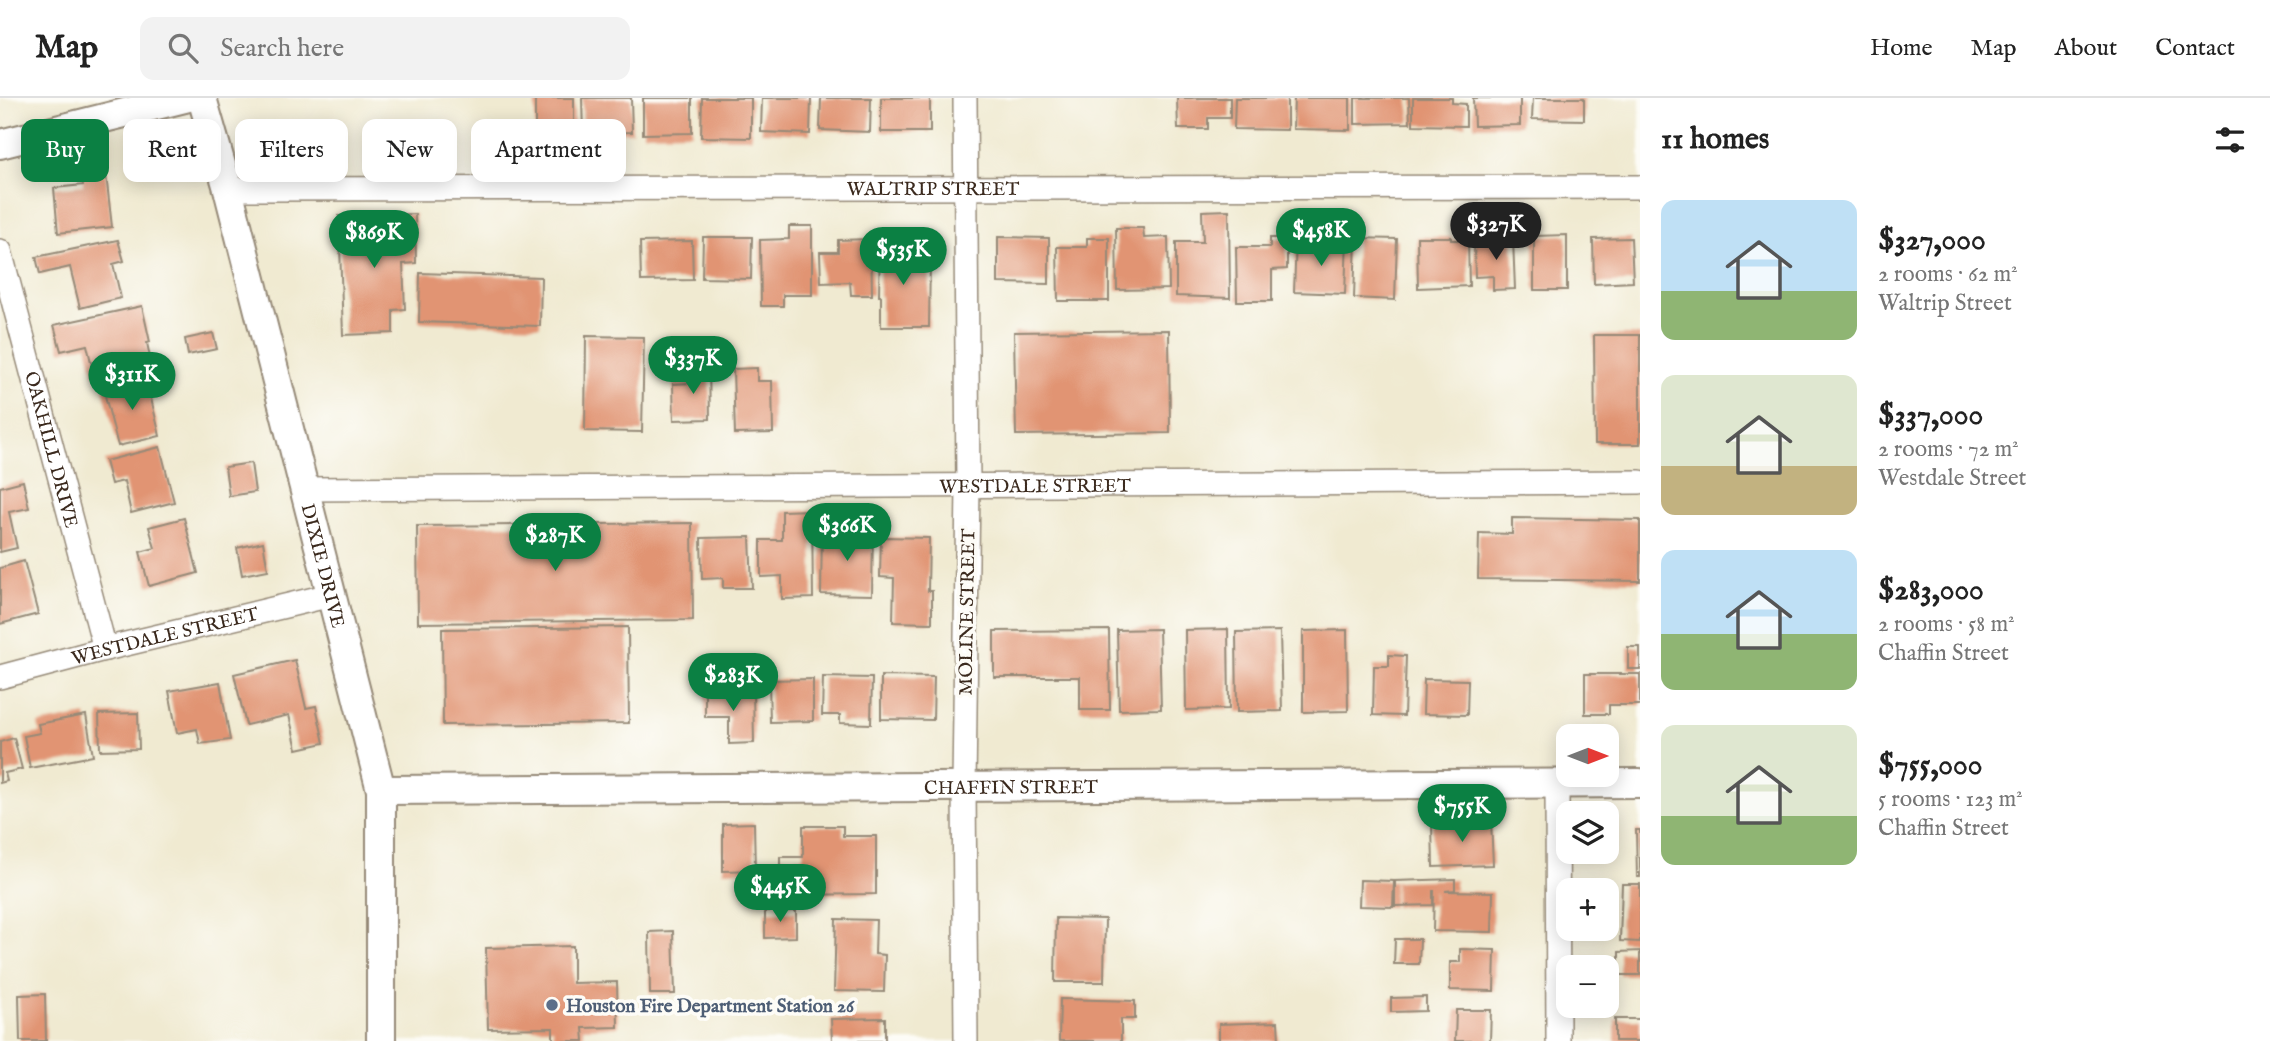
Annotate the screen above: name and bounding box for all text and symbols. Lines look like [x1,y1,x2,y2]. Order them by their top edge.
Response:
search box [140,17,630,80]
text: Map [35,27,98,69]
icon: search [164,29,202,67]
text: Search here [220,32,344,65]
text: Home [1870,33,1933,64]
text: Map [1971,33,2017,64]
text: About [2055,33,2117,64]
text: Contact [2155,33,2235,64]
chip: Buy [21,119,109,182]
chip: Rent [123,119,221,182]
chip: Filters [235,119,348,182]
chip: New [362,119,457,182]
chip: Apartment [471,119,626,182]
text: 11 homes [1661,121,1769,159]
icon: filters [2211,121,2249,159]
street label: WALTRIP STREET [847,178,1019,202]
pin: $327K [1447,202,1545,262]
pin: $458K [1272,208,1370,268]
text: $327K [1466,210,1526,239]
pin: $869K [325,211,423,270]
text: $458K [1292,216,1350,245]
text: $869K [345,218,403,247]
text: $327,000 [1878,222,1986,260]
pin: $535K [854,228,952,287]
icon: home [1717,228,1801,312]
text: $535K [876,235,930,264]
text: 2 rooms · 62 m² [1878,260,2018,289]
text: Waltrip Street [1878,289,2012,318]
pin: $337K [644,336,742,396]
text: $337K [664,344,722,373]
pin: $311K [83,352,181,412]
text: $311K [104,360,160,389]
street label: OAKHILL DRIVE [18,369,82,531]
text: $337,000 [1878,397,1983,435]
icon: home [1717,403,1801,487]
text: 2 rooms · 72 m² [1878,435,2019,464]
text: Westdale Street [1878,464,2026,493]
street label: WESTDALE STREET [939,475,1131,500]
street label: DIXIE DRIVE [295,501,349,630]
pin: $366K [798,504,896,563]
text: $366K [818,511,876,540]
pin: $287K [506,514,604,573]
text: $287K [525,521,585,550]
street label: MOLINE STREET [955,528,981,696]
text: $283,000 [1878,572,1984,610]
icon: home [1717,578,1801,662]
street label: WESTDALE STREET [69,603,261,671]
text: 2 rooms · 58 m² [1878,610,2015,639]
text: Chaffin Street [1878,639,2009,668]
pin: $283K [684,654,782,713]
text: $283K [704,661,762,690]
north arrow [1556,724,1619,788]
map controls [1556,724,1619,1018]
text: $755,000 [1878,747,1983,785]
icon: home [1717,753,1801,837]
street label: CHAFFIN STREET [924,776,1098,801]
pin: $755K [1413,784,1511,844]
text: 5 rooms · 123 m² [1878,785,2023,814]
text: $755K [1434,792,1490,821]
button: layers [1556,801,1619,864]
text: Chaffin Street [1878,814,2009,843]
pin: $445K [731,864,829,924]
text: $445K [750,872,810,901]
button: + [1556,878,1619,941]
button: − [1556,955,1619,1018]
place label: Houston Fire Department Station 26 [566,995,855,1019]
marker: Houston Fire Department Station 26 [544,997,560,1013]

